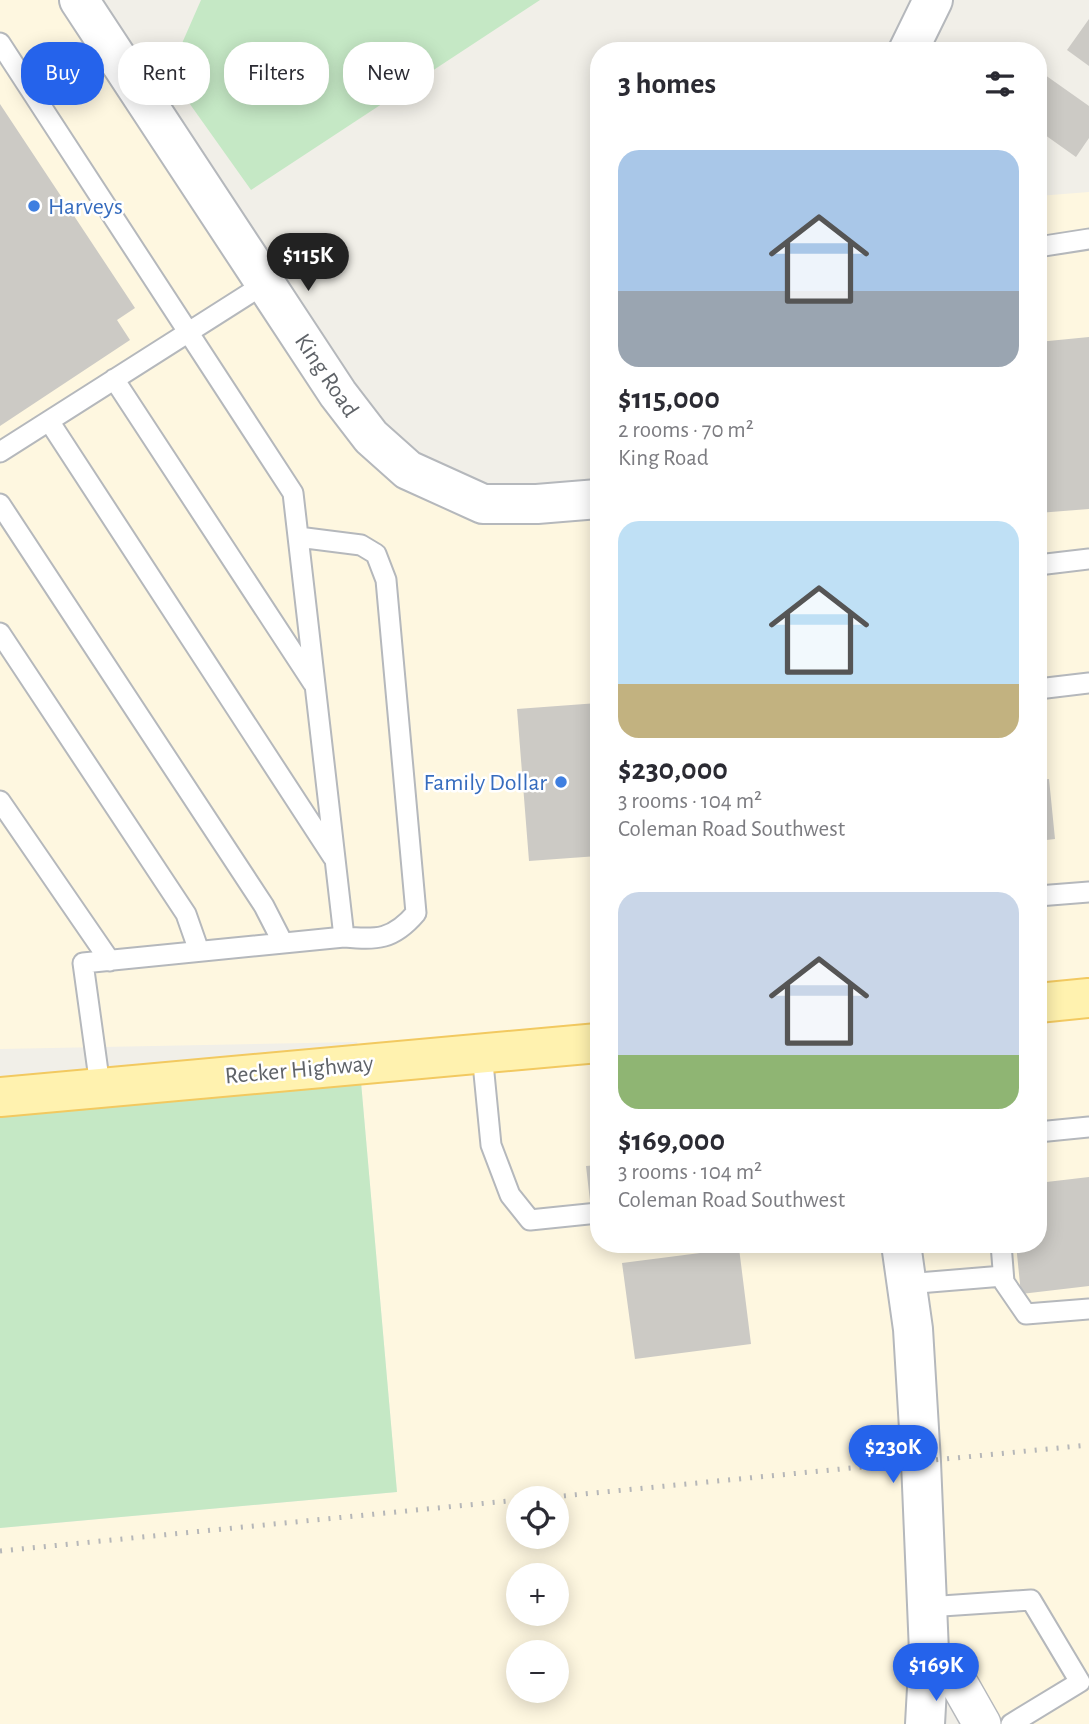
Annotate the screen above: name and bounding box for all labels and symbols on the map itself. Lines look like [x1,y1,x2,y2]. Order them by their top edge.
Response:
place label: Harveys [48,195,123,219]
marker: Harveys [26,198,42,214]
pin: $115K [259,233,357,293]
street label: King Road [290,330,363,422]
place label: Family Dollar [424,771,547,795]
marker: Family Dollar [553,774,569,790]
street label: Recker Highway [224,1052,374,1088]
pin: $230K [844,1426,942,1485]
pin: $169K [887,1644,985,1703]

